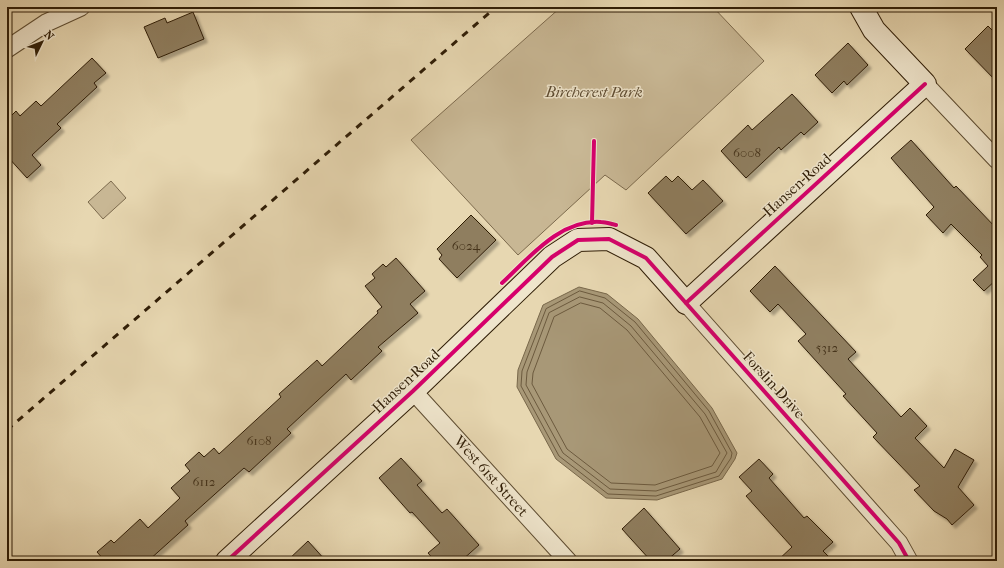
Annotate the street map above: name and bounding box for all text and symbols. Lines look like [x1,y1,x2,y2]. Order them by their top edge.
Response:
north arrow [22,22,62,62]
text: N [41,28,57,43]
park label: Birchcrest Park [544,83,643,101]
house number: 6008 [733,145,761,160]
street label: Hansen Road [759,149,836,220]
house number: 6024 [452,238,481,253]
house number: 5312 [816,340,838,355]
street label: Hansen Road [368,345,444,417]
street label: Forslin Drive [739,348,809,423]
street label: West 61st Street [449,431,532,521]
house number: 6108 [246,433,272,448]
house number: 6112 [193,474,216,489]

